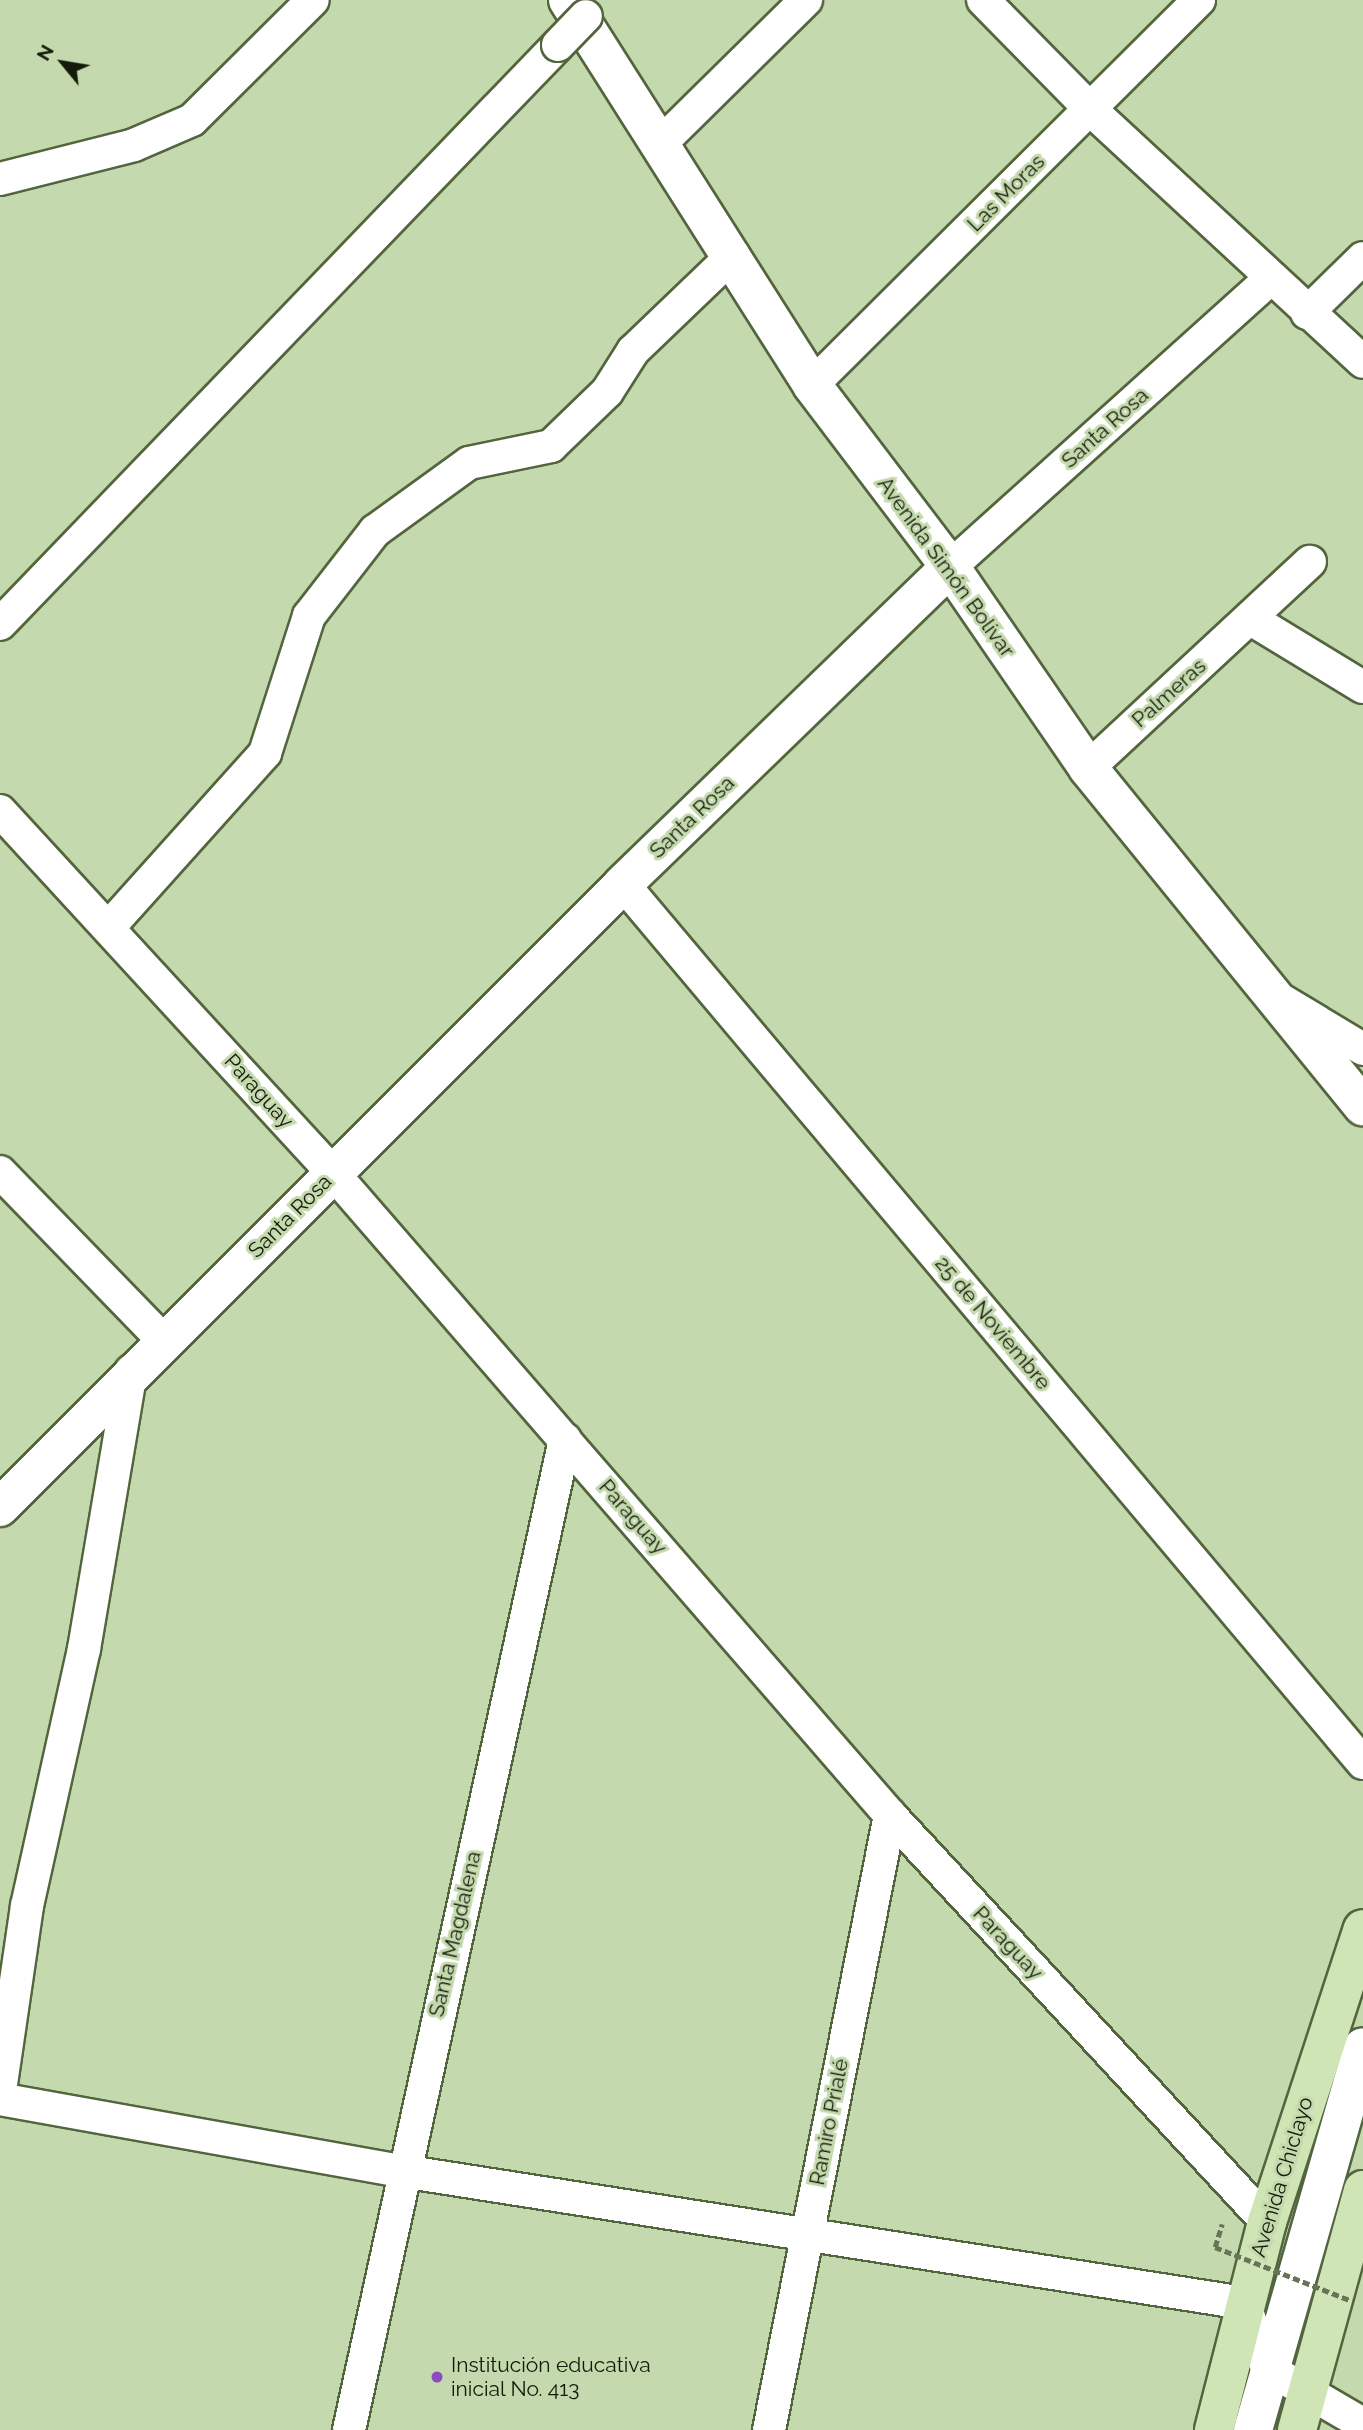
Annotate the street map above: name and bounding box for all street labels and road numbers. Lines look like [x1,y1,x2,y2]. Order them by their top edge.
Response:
street label: Las Moras [962,149,1050,237]
street label: Santa Rosa [1057,383,1153,473]
street label: Avenida Simón Bolívar [872,472,1020,662]
street label: Palmeras [1127,653,1211,733]
street label: Santa Rosa [645,771,739,863]
street label: Paraguay [219,1049,299,1133]
street label: Santa Rosa [243,1169,337,1263]
street label: 25 de Noviembre [930,1251,1056,1395]
street label: Paraguay [594,1474,672,1560]
street label: Santa Magdalena [424,1849,486,2019]
street label: Paraguay [968,1901,1048,1985]
street label: Ramiro Prialé [804,2057,854,2187]
street label: Avenida Chiclayo [1246,2094,1318,2260]

